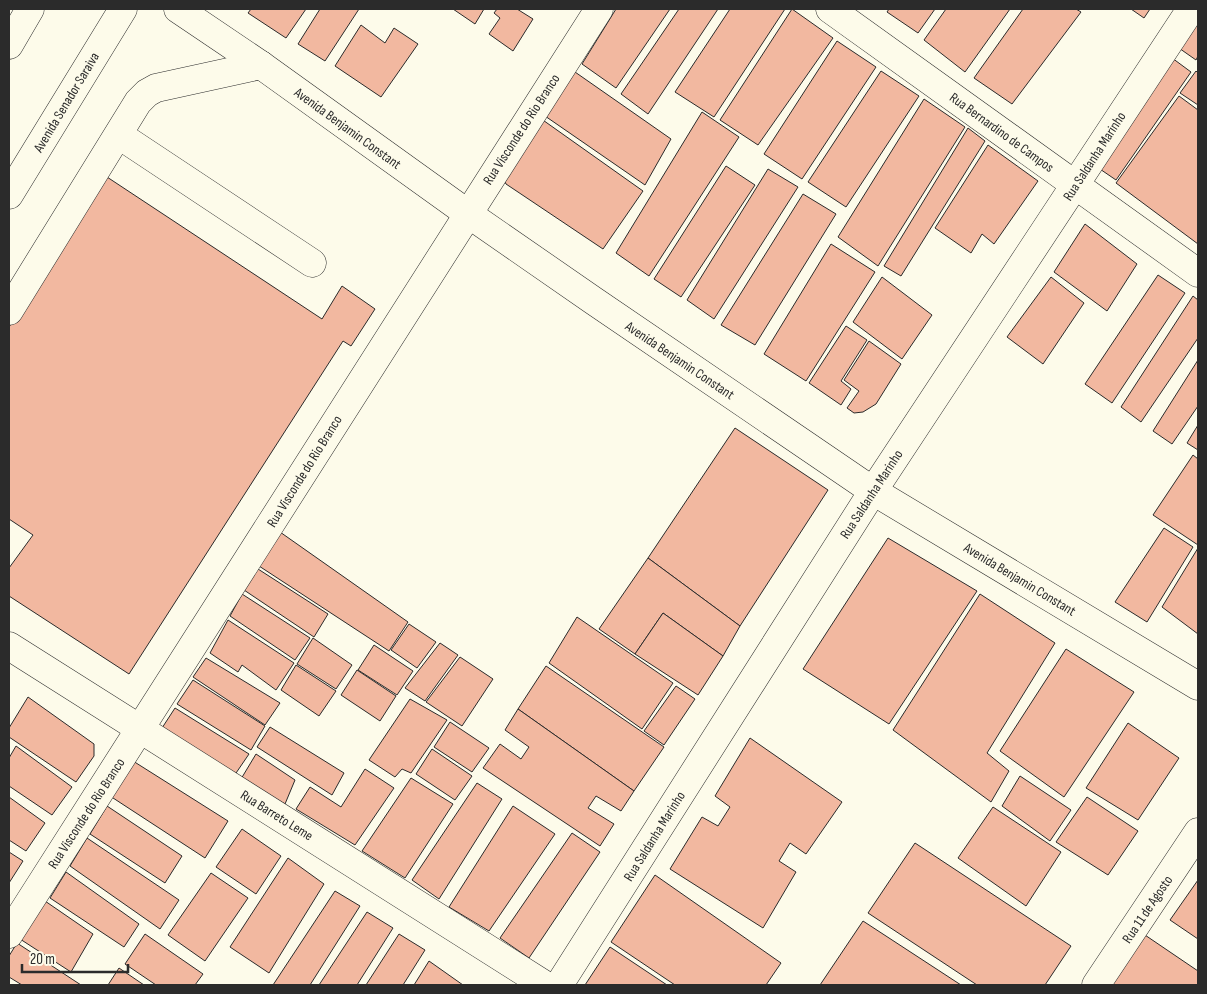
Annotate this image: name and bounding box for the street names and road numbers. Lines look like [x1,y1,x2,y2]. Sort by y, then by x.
street label: Avenida Senador Saraiva [29,49,103,156]
street label: Rua Visconde do Rio Branco [479,71,564,188]
street label: Avenida Benjamin Constant [290,83,404,173]
street label: Rua Bernardino de Campos [946,89,1057,176]
street label: Rua Saldanha Marinho [1059,108,1130,204]
street label: Avenida Benjamin Constant [621,317,737,403]
street label: Rua Visconde do Rio Branco [263,412,346,530]
street label: Rua Saldanha Marinho [836,446,907,542]
street label: Avenida Benjamin Constant [960,539,1079,620]
street label: Rua Visconde do Rio Branco [44,755,129,872]
street label: Rua Barreto Leme [237,786,316,844]
street label: Rua Saldanha Marinho [620,788,689,884]
street label: Rua 11 de Agosto [1119,872,1176,946]

